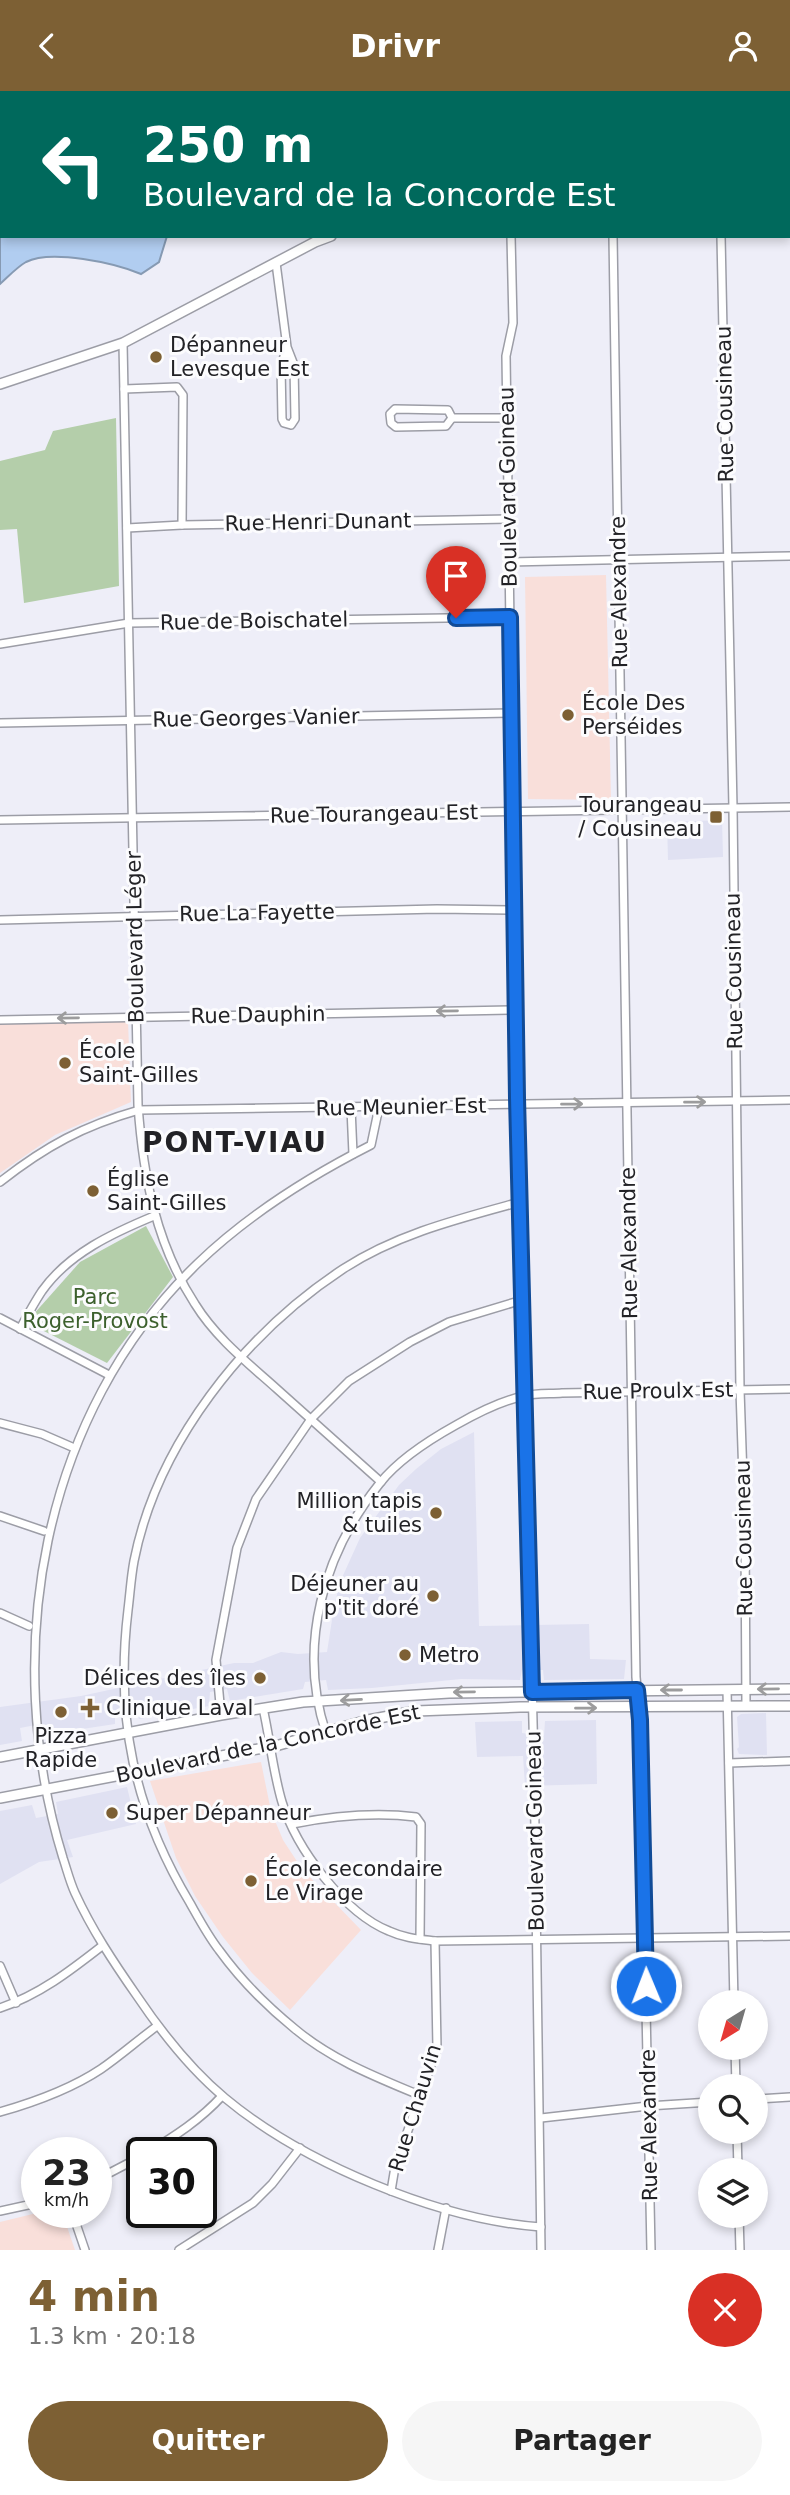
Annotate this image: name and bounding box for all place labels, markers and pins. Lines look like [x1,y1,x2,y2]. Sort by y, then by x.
place label: Dépanneur Levesque Est [170,333,309,381]
marker: Dépanneur Levesque Est [148,349,164,365]
pin [426,546,486,618]
place label: École Des Perséides [582,690,685,739]
marker: École Des Perséides [560,707,576,723]
place label: Tourangeau / Cousineau [578,793,702,841]
marker: Tourangeau / Cousineau [708,809,724,825]
place label: École Saint-Gilles [79,1038,199,1087]
marker: École Saint-Gilles [57,1055,73,1071]
place label: Église Saint-Gilles [107,1166,227,1215]
marker: Église Saint-Gilles [85,1183,101,1199]
place label: Million tapis & tuiles [297,1489,422,1537]
marker: Million tapis & tuiles [428,1505,444,1521]
place label: Déjeuner au p'tit doré [290,1572,419,1620]
marker: Déjeuner au p'tit doré [425,1588,441,1604]
place label: Metro [419,1643,479,1667]
marker: Metro [397,1647,413,1663]
place label: Délices des îles [84,1666,246,1690]
marker: Délices des îles [252,1670,268,1686]
place label: Clinique Laval [106,1696,253,1720]
marker: Clinique Laval [80,1698,100,1718]
marker: Pizza Rapide [53,1704,69,1720]
place label: Pizza Rapide [25,1724,97,1772]
place label: Super Dépanneur [126,1801,311,1825]
marker: Super Dépanneur [104,1805,120,1821]
place label: École secondaire Le Virage [265,1856,443,1905]
marker: École secondaire Le Virage [243,1873,259,1889]

